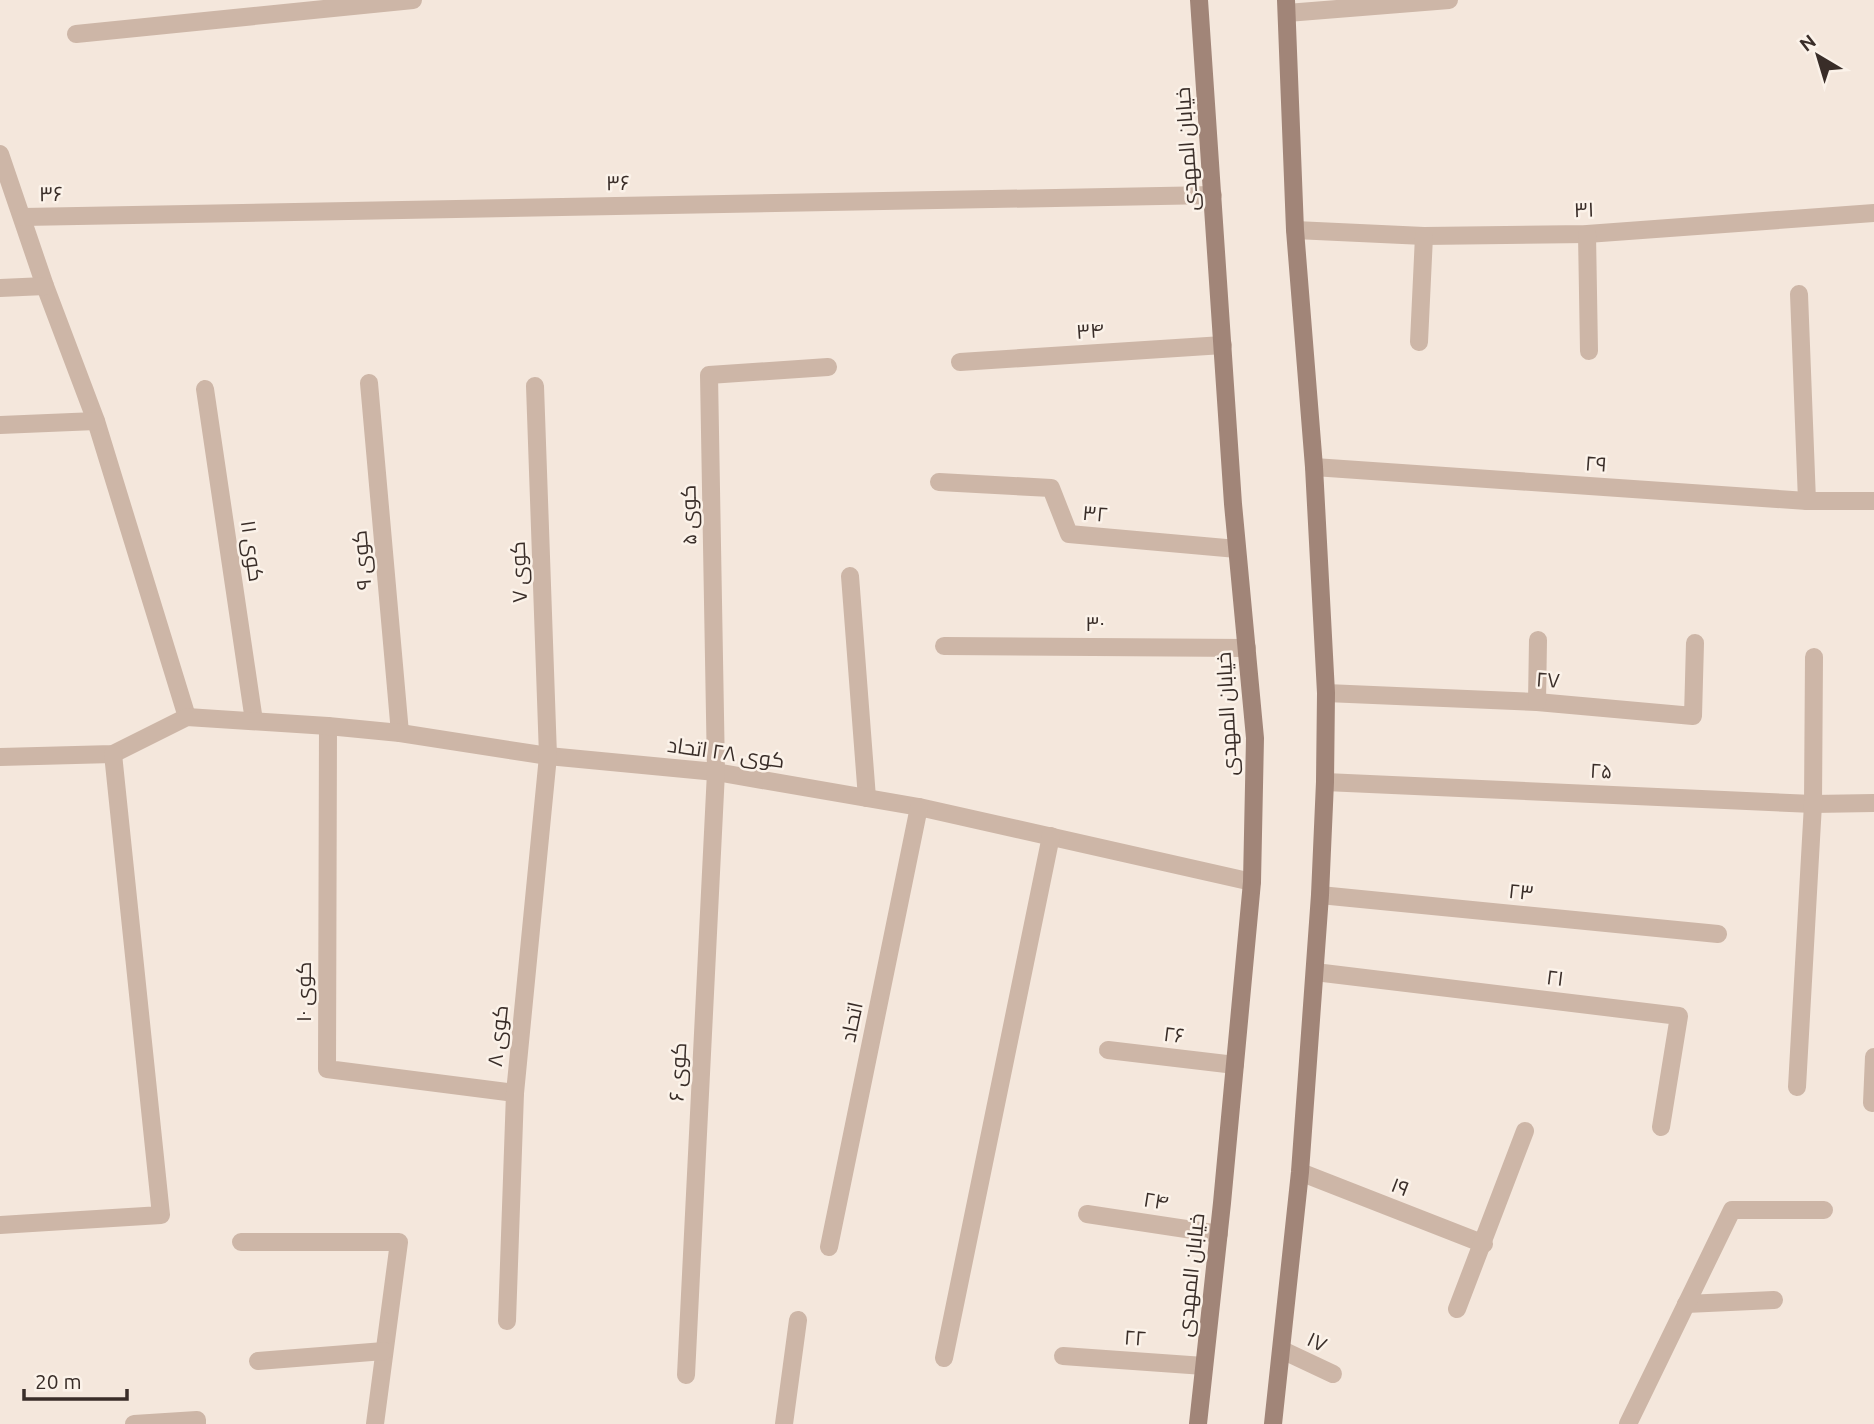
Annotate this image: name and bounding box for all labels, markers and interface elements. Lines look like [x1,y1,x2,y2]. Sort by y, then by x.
north arrow [1783,21,1853,91]
text: N [1795,30,1820,56]
street label: خیابان المهدی [1170,86,1204,212]
street label: ۳۶ [606,170,630,194]
street label: ۳۶ [39,181,63,205]
street label: ۳۱ [1573,197,1595,221]
street label: ۳۴ [1075,317,1105,343]
street label: ۲۹ [1584,450,1608,476]
street label: کوی ۵ [675,485,703,545]
street label: ۳۲ [1081,500,1109,526]
street label: کوی ۱۱ [235,519,269,583]
street label: کوی ۹ [346,529,378,591]
street label: کوی ۷ [505,541,533,603]
street label: ۳۰ [1085,611,1105,635]
street label: خیابان المهدی [1211,651,1243,777]
street label: ۲۷ [1535,666,1561,692]
street label: کوی ۲۸ اتحاد [666,732,786,774]
street label: ۲۵ [1589,757,1613,783]
street label: ۲۳ [1507,878,1535,904]
street label: کوی ۱۰ [291,962,317,1022]
street label: ۲۱ [1545,964,1565,990]
street label: اتحاد [835,1000,867,1044]
street label: کوی ۸ [482,1004,514,1068]
street label: ۲۶ [1162,1021,1186,1047]
street label: کوی ۶ [663,1042,693,1102]
street label: ۱۹ [1388,1172,1413,1200]
street label: ۲۴ [1142,1186,1170,1214]
street label: خیابان المهدی [1172,1212,1210,1338]
street label: ۲۲ [1123,1324,1147,1350]
street label: ۱۷ [1303,1326,1331,1356]
scale bar [24,1358,128,1402]
text: 20 m [35,1369,82,1393]

